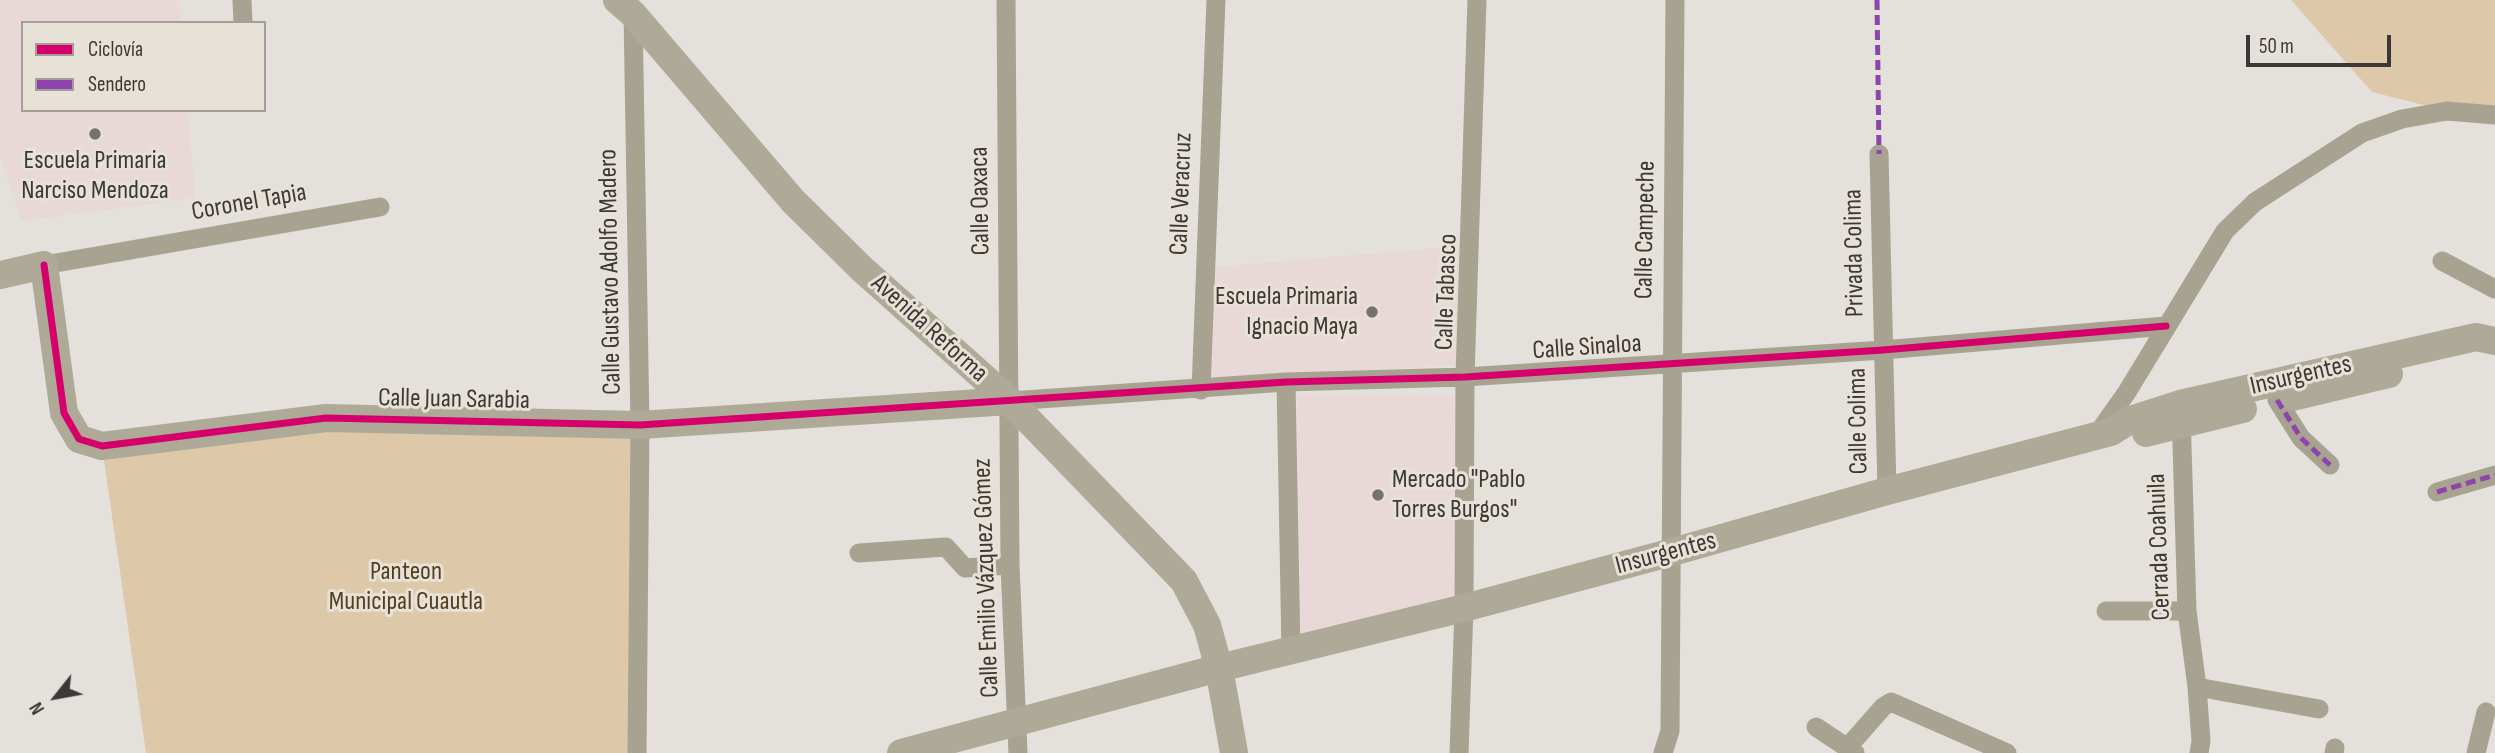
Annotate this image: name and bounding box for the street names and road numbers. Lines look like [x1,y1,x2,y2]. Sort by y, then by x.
street label: Calle Veracruz [1164,132,1200,256]
street label: Calle Oaxaca [964,146,998,256]
street label: Calle Gustavo Adolfo Madero [593,149,629,395]
street label: Calle Campeche [1629,160,1663,300]
street label: Coronel Tapia [189,178,309,228]
street label: Privada Colima [1838,189,1872,317]
street label: Calle Tabasco [1429,233,1465,351]
street label: Avenida Reforma [864,269,994,389]
street label: Calle Sinaloa [1531,329,1643,367]
street label: Insurgentes [2247,349,2355,403]
street label: Calle Colima [1842,367,1876,475]
street label: Calle Juan Sarabia [378,383,530,417]
street label: Calle Emilio Vázquez Gómez [967,458,1007,698]
street label: Cerrada Coahuila [2142,473,2178,621]
street label: Insurgentes [1612,526,1720,582]

